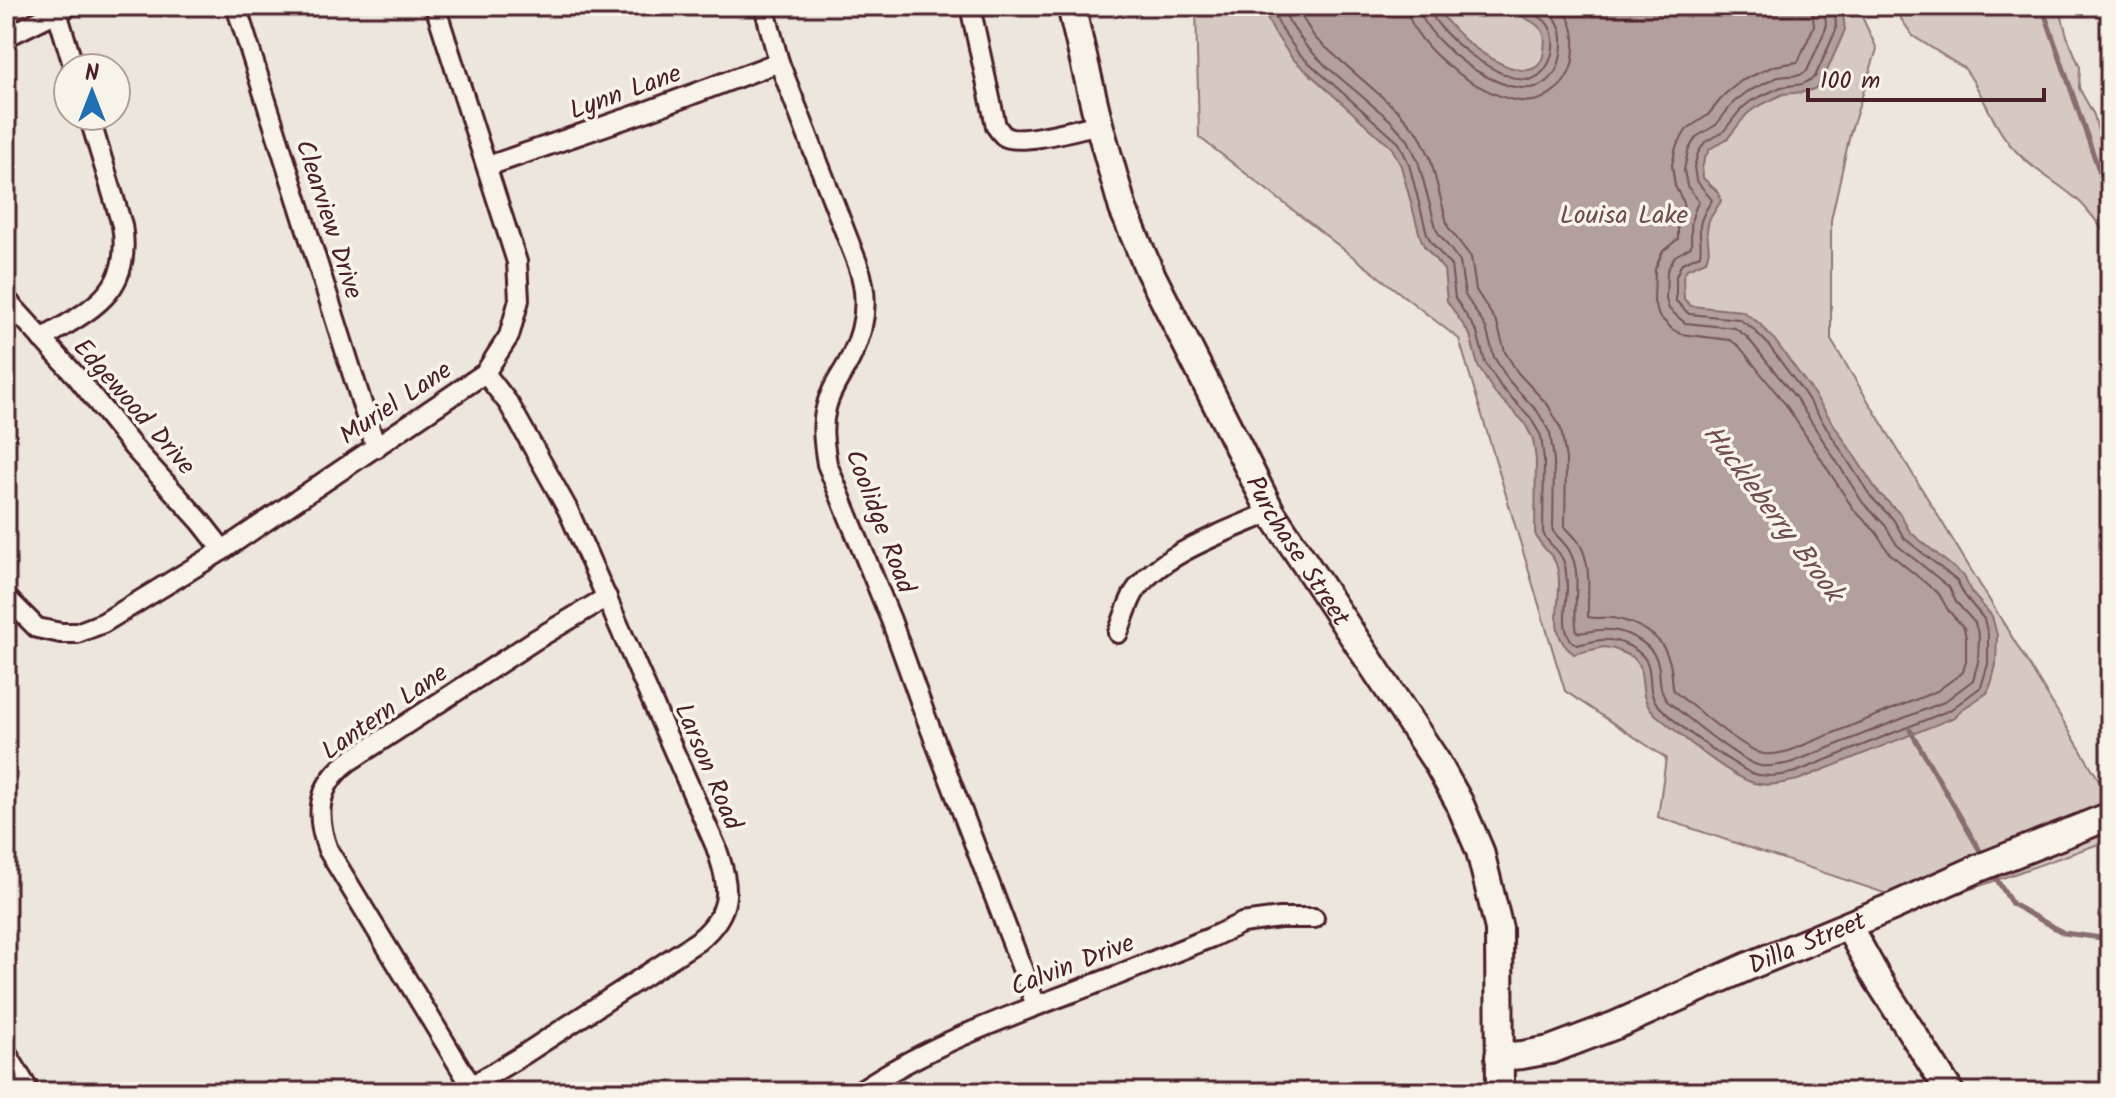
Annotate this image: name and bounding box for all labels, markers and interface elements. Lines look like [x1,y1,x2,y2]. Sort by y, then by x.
north arrow [52,52,132,132]
scale bar [1808,52,2044,102]
street label: Lynn Lane [564,53,688,133]
text: N [85,57,99,92]
text: 100 m [1820,62,1880,101]
street label: Clearview Drive [283,134,374,305]
park label: Louisa Lake [1560,195,1689,237]
street label: Edgewood Drive [62,329,206,486]
street label: Muriel Lane [331,350,461,457]
water label: Huckleberry Brook [1690,415,1856,615]
street label: Coolidge Road [832,444,926,601]
street label: Purchase Street [1233,469,1361,636]
street label: Lantern Lane [313,653,458,772]
street label: Larson Road [662,697,753,838]
street label: Dilla Street [1742,901,1874,987]
street label: Calvin Drive [1005,923,1141,1009]

